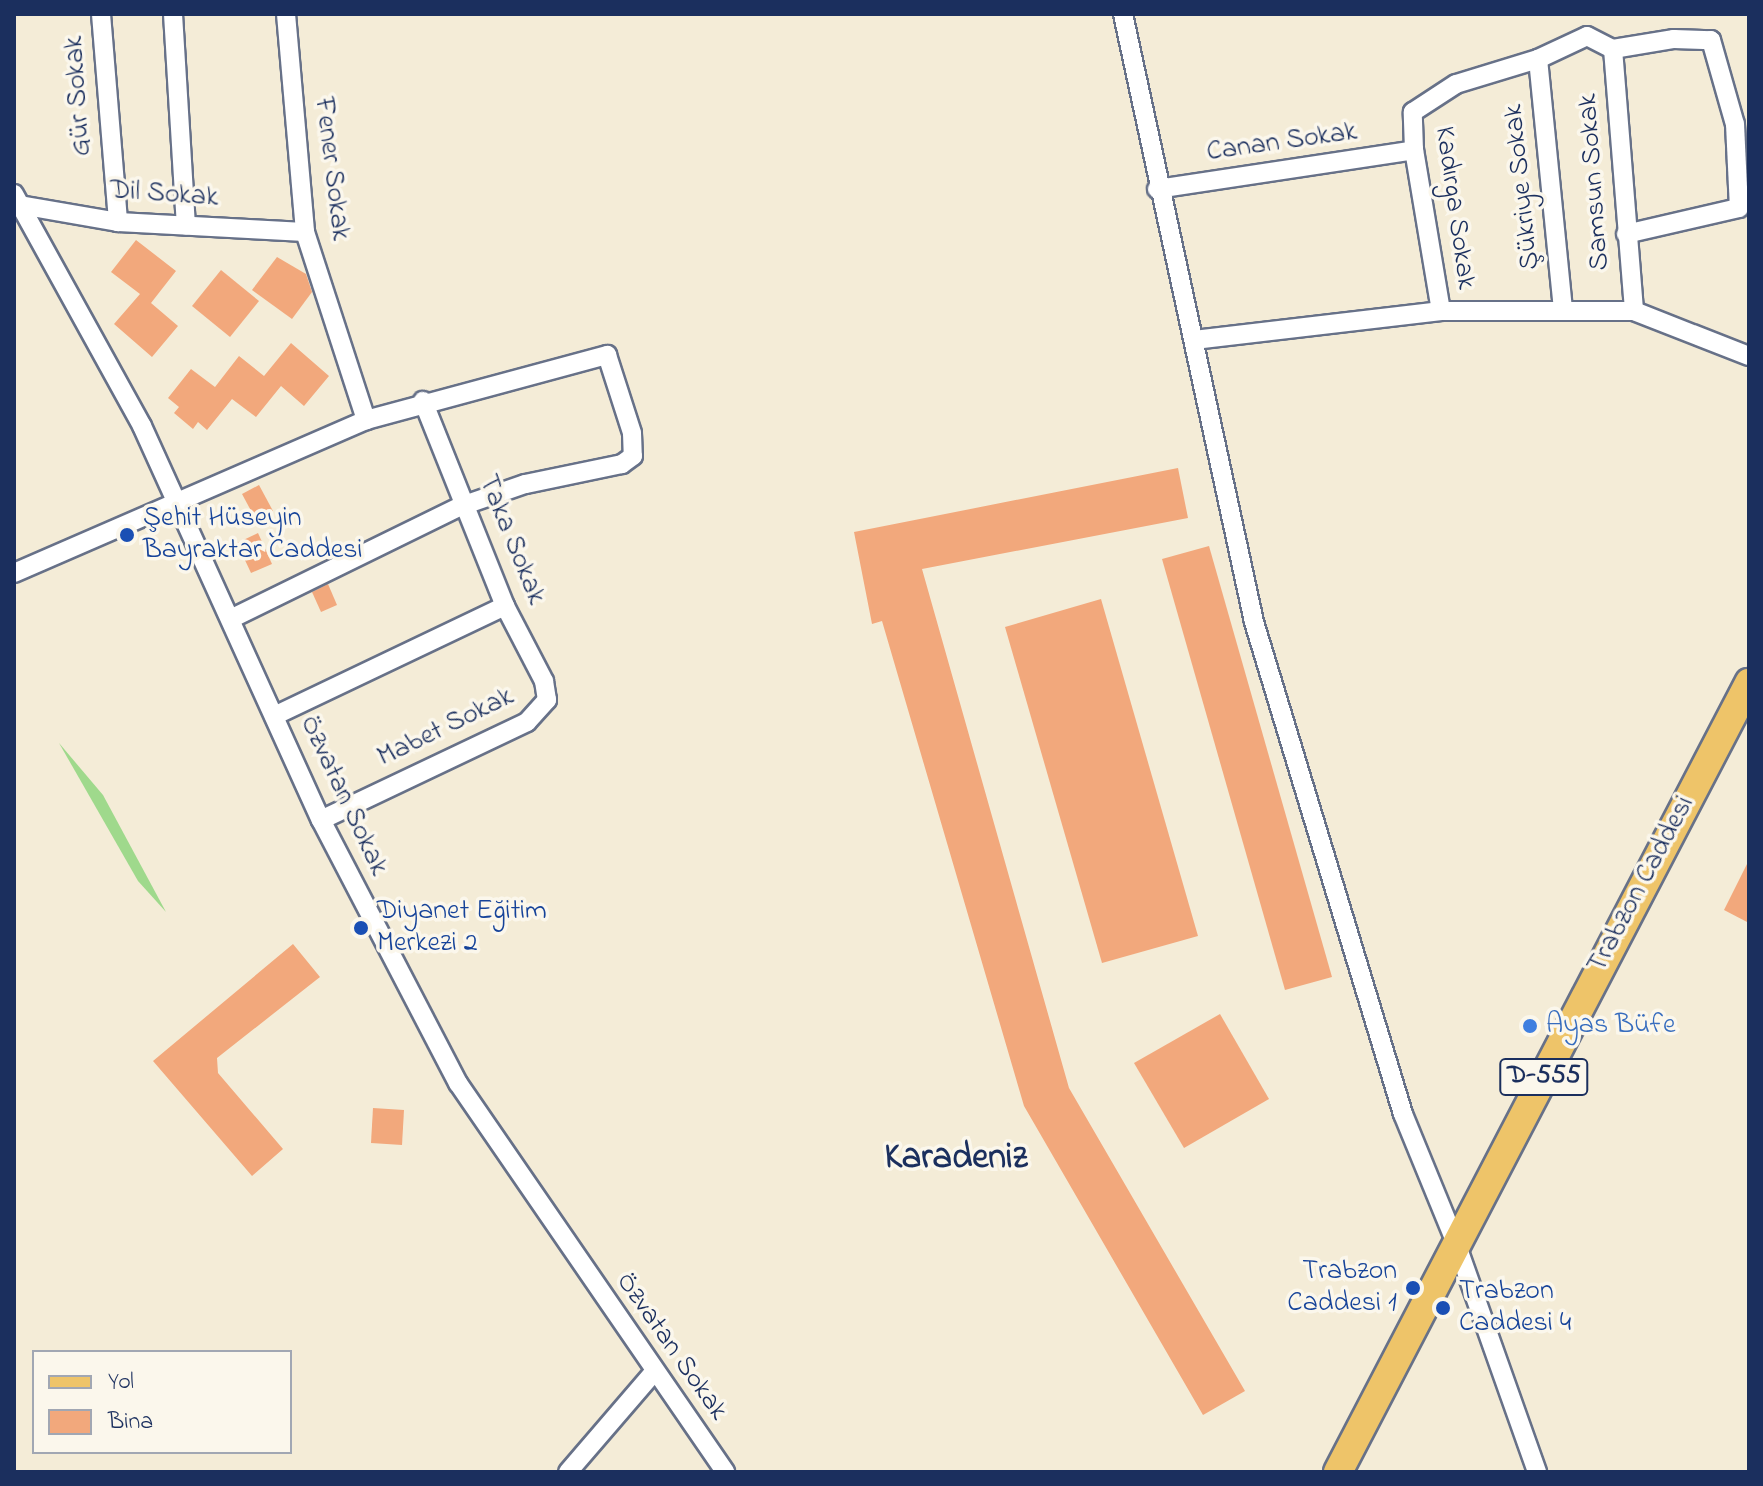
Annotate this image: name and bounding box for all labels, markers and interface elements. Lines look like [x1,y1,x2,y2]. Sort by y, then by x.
street label: Gür Sokak [58,35,100,157]
street label: Samsun Sokak [1572,92,1618,272]
street label: Fener Sokak [306,95,356,243]
street label: Şükriye Sokak [1498,103,1548,271]
street label: Canan Sokak [1205,116,1359,170]
street label: Kadırga Sokak [1426,124,1482,292]
street label: Dil Sokak [109,174,219,216]
street label: Taka Sokak [470,470,552,610]
place label: Şehit Hüseyin Bayraktar Caddesi [143,502,363,568]
marker: Şehit Hüseyin Bayraktar Caddesi [118,526,136,544]
street label: Mabet Sokak [372,681,520,775]
street label: Özvatan Sokak [291,711,395,881]
street label: Trabzon Caddesi [1581,791,1703,979]
place label: Diyanet Eğitim Merkezi 2 [377,895,547,961]
marker: Diyanet Eğitim Merkezi 2 [352,919,370,937]
place label: Ayas Büfe [1546,1009,1675,1043]
marker: Ayas Büfe [1521,1017,1539,1035]
road number: D-555 [1498,1055,1590,1099]
district label: Karadeniz [884,1137,1028,1181]
place label: Trabzon Caddesi 1 [1287,1255,1397,1321]
street label: Özvatan Sokak [608,1267,734,1427]
place label: Trabzon Caddesi 4 [1459,1275,1571,1341]
marker: Trabzon Caddesi 1 [1404,1279,1422,1297]
marker: Trabzon Caddesi 4 [1434,1299,1452,1317]
legend [32,1350,292,1454]
text: Yol [108,1365,134,1400]
text: Bina [108,1405,153,1440]

